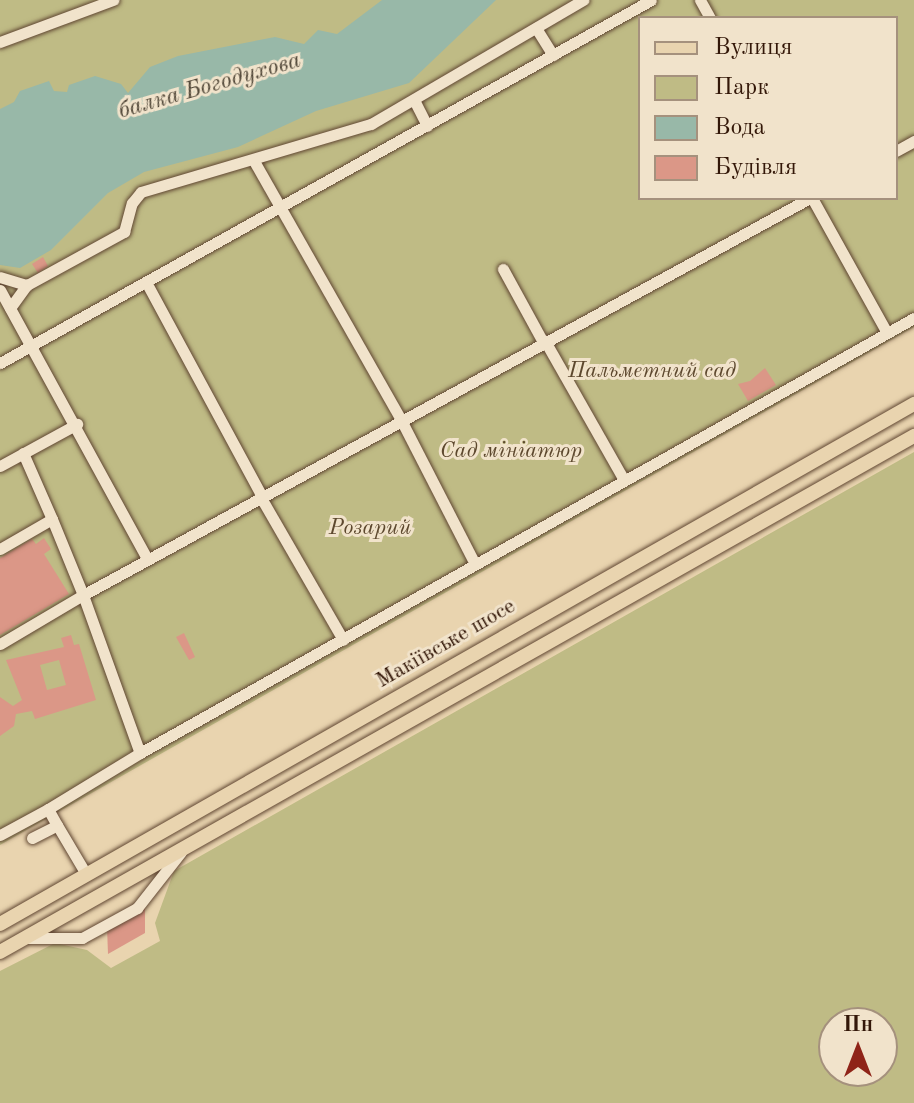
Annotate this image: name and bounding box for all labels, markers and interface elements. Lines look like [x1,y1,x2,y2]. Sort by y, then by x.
legend [638,16,898,200]
text: Вулиця [714,36,793,60]
water label: балка Богодухова [115,47,305,127]
text: Парк [714,76,769,100]
text: Вода [714,116,765,140]
text: Будівля [714,156,797,180]
park label: Пальметний сад [568,359,736,385]
park label: Сад мініатюр [440,439,582,465]
park label: Розарий [329,516,411,542]
street label: Макіївське шосе [372,593,520,695]
north arrow [818,1007,898,1087]
text: Пн [843,1014,873,1036]

